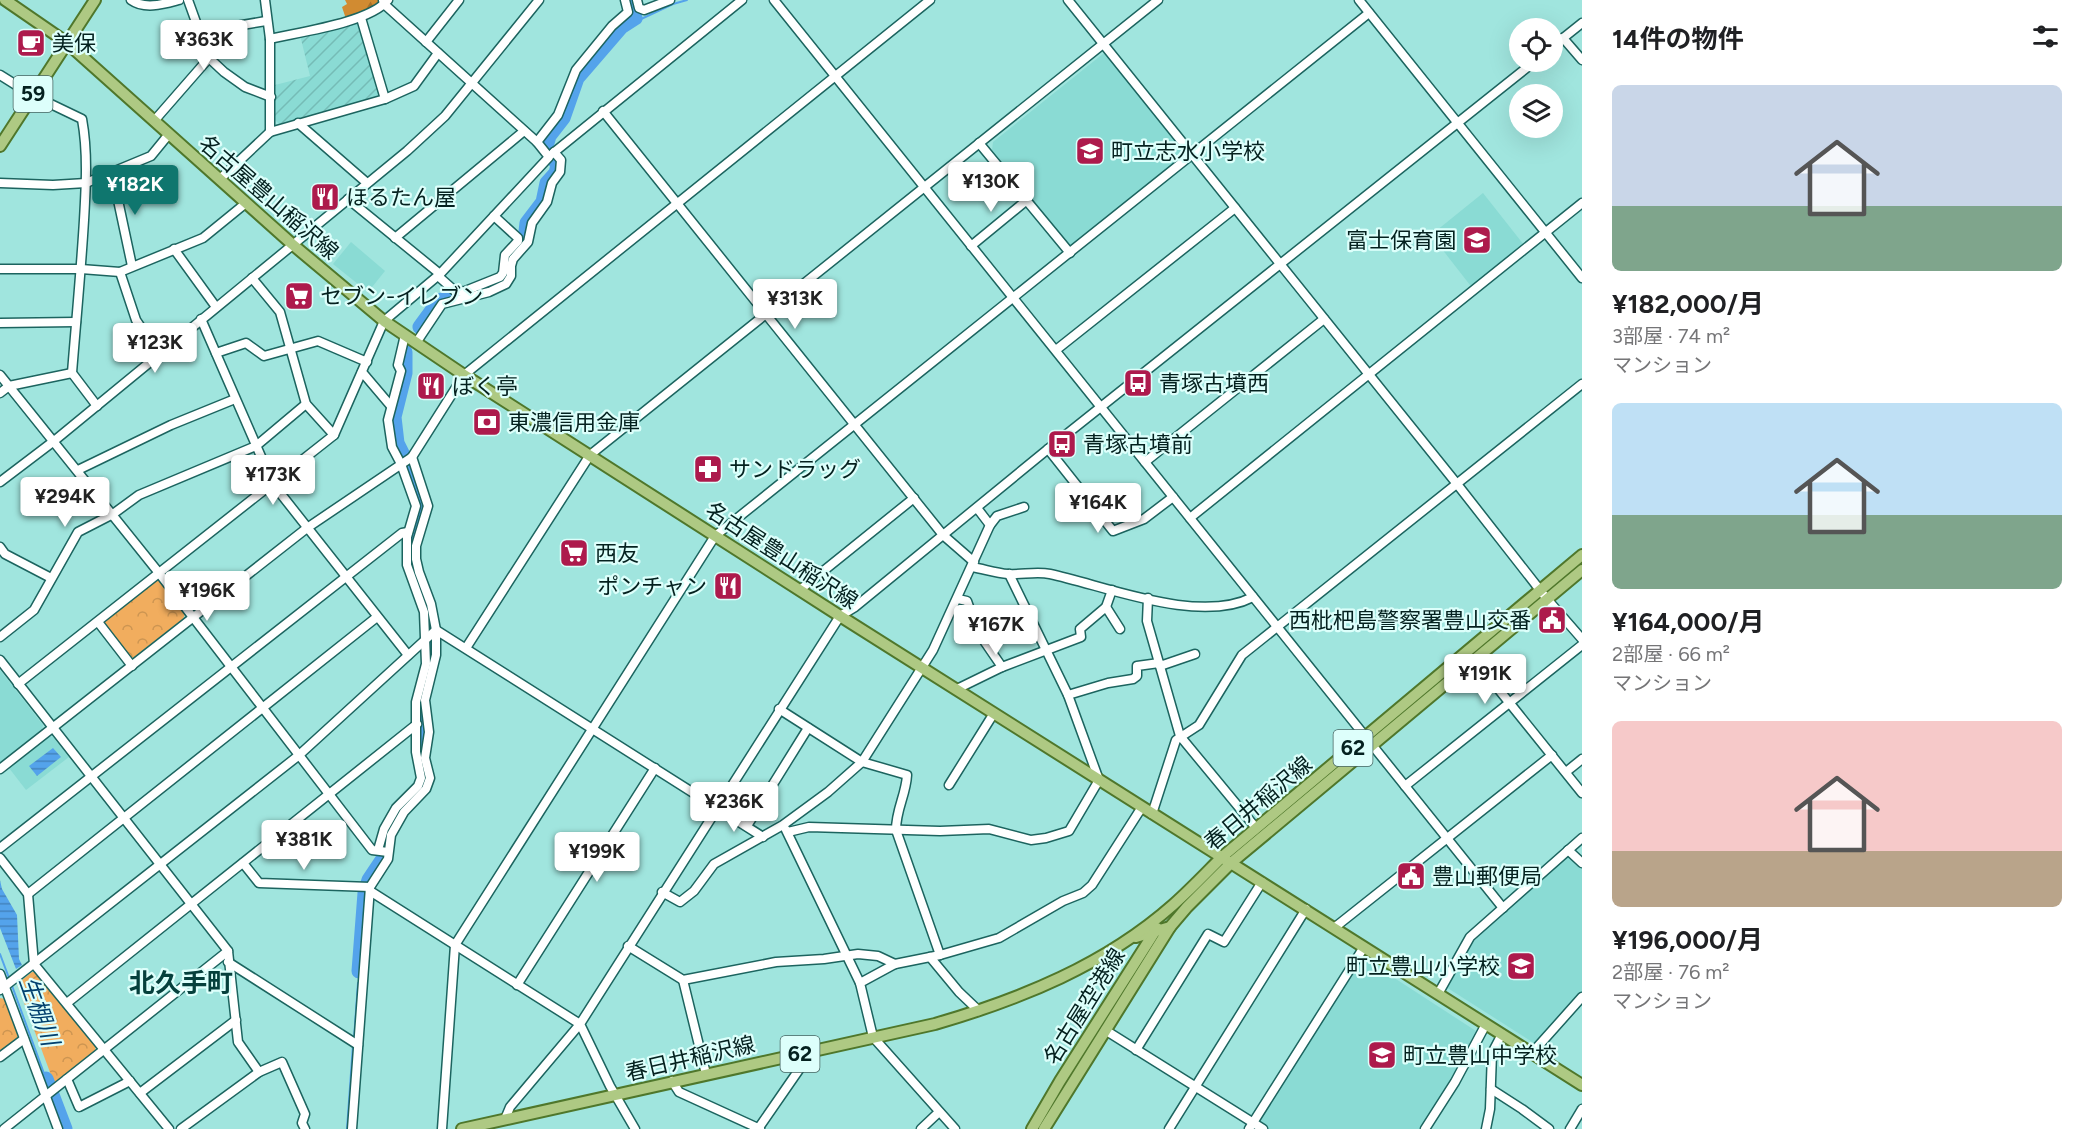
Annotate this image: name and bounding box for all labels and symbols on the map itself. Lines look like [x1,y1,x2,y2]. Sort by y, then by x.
pin: ¥363K [162,20,246,71]
cafe icon: 美保 [15,27,47,59]
place label: 美保 [52,30,96,57]
road number: 59 [14,76,52,112]
street label: 名古屋豊山稲沢線 [193,129,344,265]
school or university icon: 町立志水小学校 [1074,135,1106,167]
place label: 町立志水小学校 [1111,138,1265,165]
pin: ¥130K [949,162,1033,213]
pin: ¥182K [93,165,177,216]
restaurant icon: ほるたん屋 [309,181,341,213]
place label: ほるたん屋 [346,184,456,211]
school or university icon: 富士保育園 [1461,224,1493,256]
place label: 富士保育園 [1346,227,1456,254]
pin: ¥313K [753,279,837,330]
supermarket icon: セブン-イレブン [283,280,315,312]
place label: セブン-イレブン [320,283,483,310]
pin: ¥123K [113,323,197,374]
bus stop icon: 青塚古墳西 [1122,367,1154,399]
restaurant icon: ぼく亭 [415,370,447,402]
place label: 青塚古墳西 [1159,370,1269,397]
place label: ぼく亭 [452,373,518,400]
bank icon: 東濃信用金庫 [471,406,503,438]
place label: 東濃信用金庫 [508,409,640,436]
bus stop icon: 青塚古墳前 [1046,428,1078,460]
place label: 青塚古墳前 [1083,431,1193,458]
pharmacy icon: サンドラッグ [692,453,724,485]
pin: ¥173K [231,455,315,506]
place label: サンドラッグ [729,456,861,483]
pin: ¥294K [23,477,107,528]
pin: ¥164K [1056,483,1140,534]
street label: 名古屋豊山稲沢線 [701,496,863,615]
supermarket icon: 西友 [558,537,590,569]
place label: 西友 [595,540,639,567]
restaurant icon: ポンチャン [712,570,744,602]
pin: ¥196K [165,571,249,622]
place label: ポンチャン [597,573,707,600]
public building icon: 西枇杷島警察署豊山交番 [1536,604,1568,636]
pin: ¥167K [954,605,1038,656]
place label: 西枇杷島警察署豊山交番 [1289,607,1531,634]
pin: ¥191K [1443,654,1527,705]
road number: 62 [1334,730,1372,766]
street label: 春日井稲沢線 [1199,751,1318,856]
pin: ¥236K [692,782,776,833]
pin: ¥381K [262,820,346,871]
pin: ¥199K [555,832,639,883]
public building icon: 豊山郵便局 [1395,860,1427,892]
place label: 豊山郵便局 [1432,863,1542,890]
street label: 名古屋空港線 [1038,943,1131,1069]
school or university icon: 町立豊山小学校 [1505,950,1537,982]
place label: 町立豊山小学校 [1346,953,1500,980]
district label: 北久手町 [129,967,233,999]
water label: 生棚川 [14,972,66,1052]
street label: 春日井稲沢線 [623,1030,757,1086]
road number: 62 [780,1036,820,1072]
school or university icon: 町立豊山中学校 [1366,1039,1398,1071]
place label: 町立豊山中学校 [1403,1042,1557,1069]

